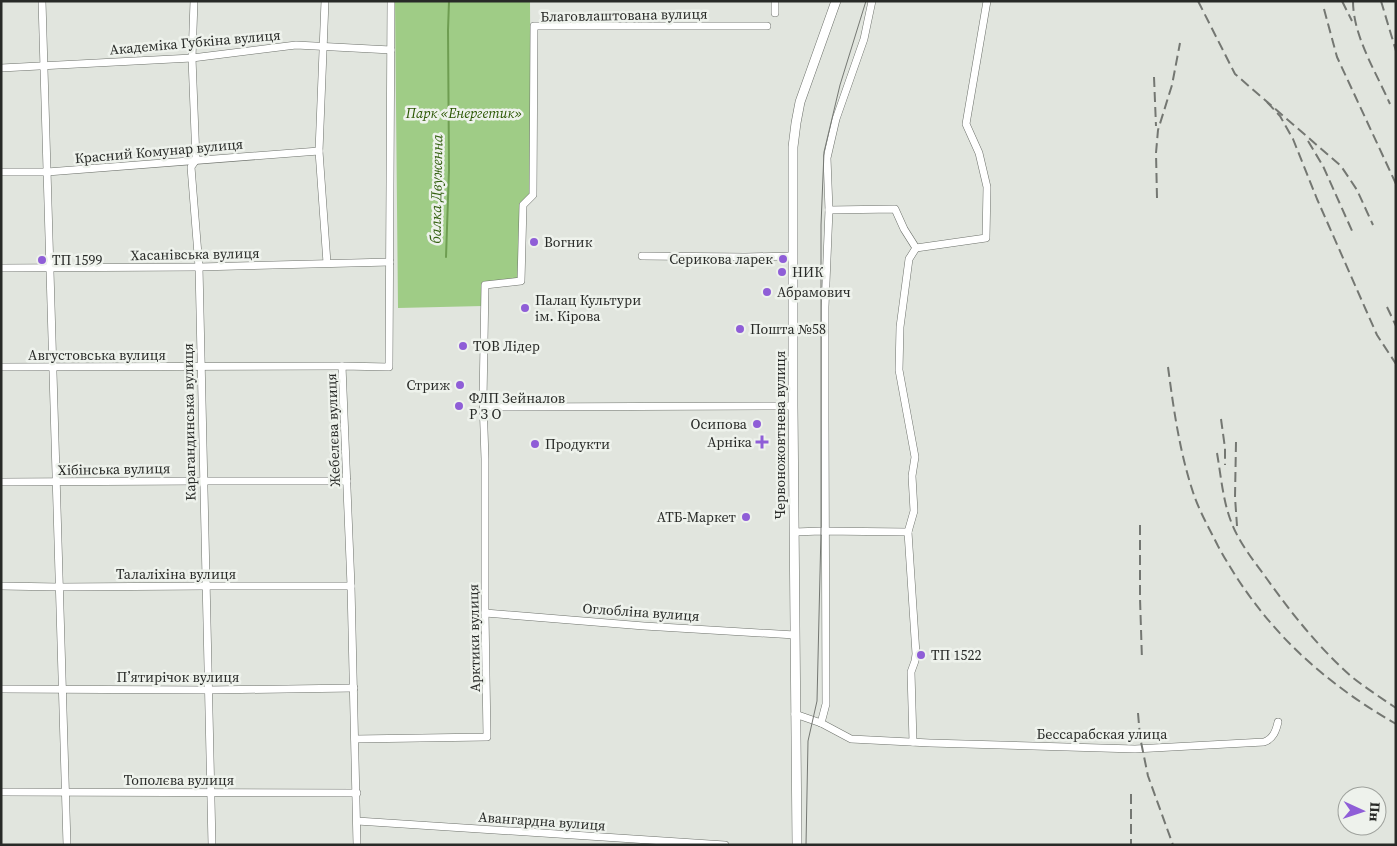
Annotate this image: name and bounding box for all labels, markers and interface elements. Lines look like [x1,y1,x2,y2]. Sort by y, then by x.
street label: Благовлаштована вулиця [540,4,708,26]
street label: Академіка Губкіна вулиця [109,25,281,59]
park label: Парк «Енергетик» [405,103,522,123]
street label: Красний Комунар вулиця [74,134,244,168]
water label: балка Двуженна [425,134,447,244]
place label: Вогник [544,232,593,252]
marker: Вогник [528,236,540,248]
street label: Хасанівська вулиця [130,243,260,265]
place label: Серикова ларек [669,249,773,269]
place label: ТП 1599 [52,250,103,270]
marker: Серикова ларек [777,253,789,265]
marker: ТП 1599 [36,254,48,266]
place label: НИК [792,262,824,282]
marker: НИК [776,266,788,278]
place label: Абрамович [777,282,851,302]
marker: Абрамович [761,286,773,298]
place label: Палац Культури ім. Кірова [535,290,641,326]
marker: Палац Культури ім. Кірова [519,302,531,314]
place label: Пошта №58 [750,319,826,339]
marker: Пошта №58 [734,323,746,335]
place label: ТОВ Лідер [473,336,540,356]
marker: ТОВ Лідер [457,340,469,352]
street label: Карагандинська вулиця [178,343,200,501]
street label: Августовська вулиця [28,345,166,365]
street label: Червоножовтнева вулиця [770,351,790,519]
street label: Жебелєва вулиця [321,373,345,487]
place label: Стриж [407,375,450,395]
marker: Стриж [454,379,466,391]
place label: ФЛП Зейналов Р З О [469,388,565,424]
marker: ФЛП Зейналов Р З О [453,400,465,412]
place label: Осипова [691,414,748,434]
marker: Осипова [751,418,763,430]
place label: Арніка [707,432,753,452]
place label: Продукти [545,434,610,454]
marker: Арніка [756,436,768,448]
marker: Продукти [529,438,541,450]
street label: Хібінська вулиця [58,458,170,480]
place label: АТБ-Маркет [657,507,737,527]
marker: АТБ-Маркет [740,511,752,523]
street label: Талаліхіна вулиця [116,564,236,584]
street label: Арктики вулиця [463,584,485,692]
street label: Оглобліна вулиця [582,598,700,626]
place label: ТП 1522 [931,645,982,665]
marker: ТП 1522 [915,649,927,661]
street label: П’ятирічок вулиця [117,667,239,687]
street label: Бессарабская улица [1037,724,1168,744]
street label: Тополєва вулиця [124,770,234,790]
north arrow [1337,786,1387,836]
text: Пн [1364,801,1385,822]
street label: Авангардна вулиця [478,807,606,835]

